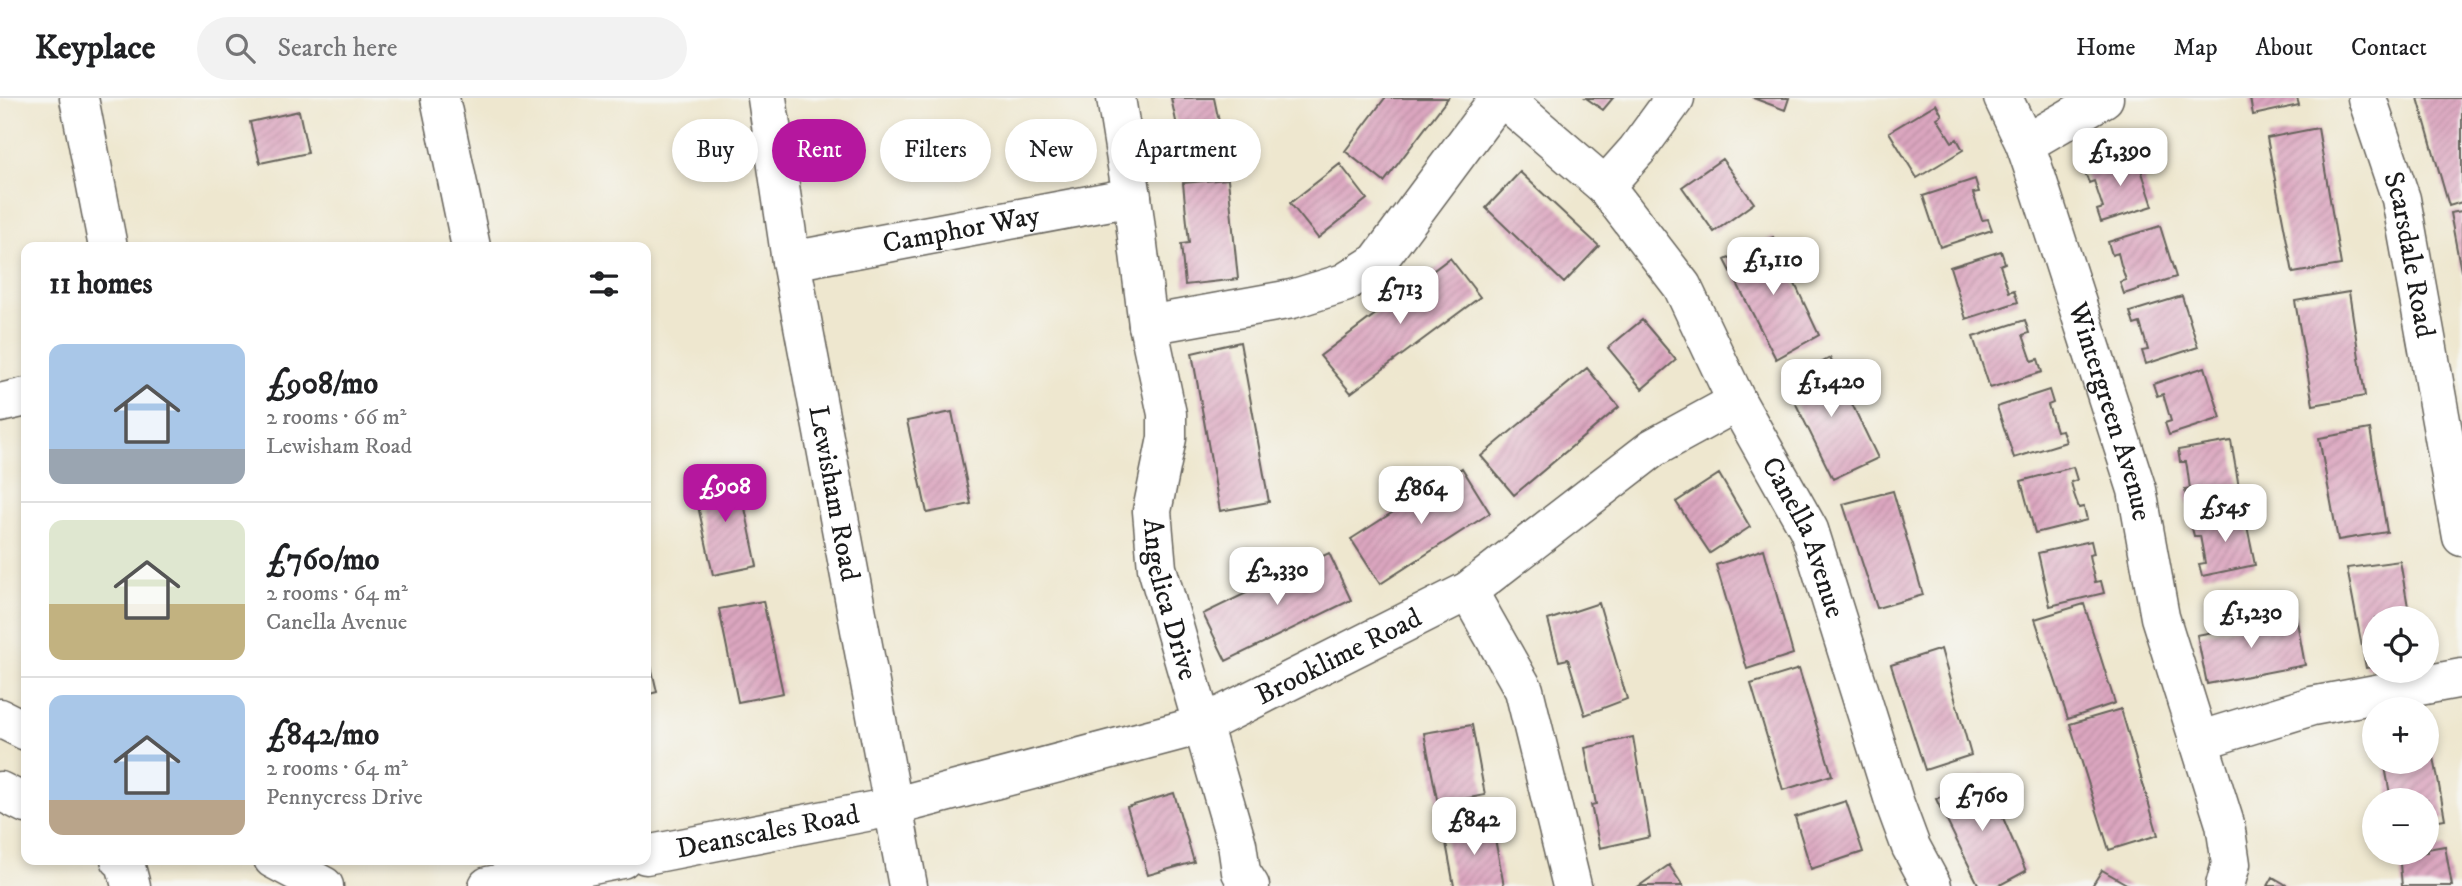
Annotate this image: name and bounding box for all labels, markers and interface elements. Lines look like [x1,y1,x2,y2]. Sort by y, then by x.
search box [197,17,687,80]
text: Keyplace [35,28,155,69]
icon: search [221,29,259,67]
text: Search here [277,32,398,65]
text: Home [2076,33,2135,63]
text: Map [2173,33,2218,63]
text: About [2256,33,2313,63]
text: Contact [2351,33,2427,63]
chip: Buy [672,119,758,182]
chip: Rent [772,119,866,182]
chip: Filters [880,119,991,182]
chip: New [1005,119,1097,182]
chip: Apartment [1111,119,1261,182]
pin: £1,390 [2063,129,2177,188]
text: £1,390 [2088,136,2152,165]
street label: Scarsdale Road [2376,167,2443,340]
street label: Camphor Way [880,197,1043,261]
pin: £1,110 [1716,238,1830,297]
text: £1,110 [1743,245,1803,274]
icon: filters [585,265,623,303]
text: 11 homes [49,266,153,303]
pin: £713 [1359,266,1441,326]
text: £713 [1377,274,1423,303]
street label: Wintergreen Avenue [2060,297,2160,523]
pin: £1,420 [1774,360,1888,419]
text: £908/mo [266,366,378,403]
text: £1,420 [1797,367,1865,396]
icon: home [105,372,189,456]
text: 2 rooms · 66 m² [266,403,406,432]
street label: Lewisham Road [801,403,868,584]
text: Lewisham Road [266,432,412,461]
street label: Canella Avenue [1754,451,1853,622]
pin: £908 [684,464,766,524]
pin: £864 [1380,466,1462,526]
text: £908 [699,472,751,501]
text: £864 [1395,474,1447,503]
pin: £545 [2184,484,2266,544]
text: £545 [2200,492,2250,521]
street label: Angelica Drive [1135,517,1206,684]
text: £760/mo [266,542,379,579]
pin: £2,330 [1220,547,1334,607]
icon: home [105,548,189,632]
text: £2,330 [1245,555,1309,584]
text: 2 rooms · 64 m² [266,579,408,608]
pin: £1,230 [2194,590,2308,650]
text: £1,230 [2220,598,2282,627]
street label: Brooklime Road [1250,600,1427,713]
map controls [2362,606,2439,865]
button: locate [2362,606,2439,683]
text: Canella Avenue [266,608,407,637]
button: + [2362,697,2439,774]
text: £842/mo [266,717,379,754]
icon: home [105,723,189,807]
text: 2 rooms · 64 m² [266,754,408,783]
pin: £760 [1941,774,2023,833]
text: £760 [1956,781,2008,810]
text: Pennycress Drive [266,783,423,812]
button: − [2362,788,2439,865]
street label: Deanscales Road [673,796,862,866]
pin: £842 [1433,798,1515,857]
text: £842 [1448,805,1500,834]

